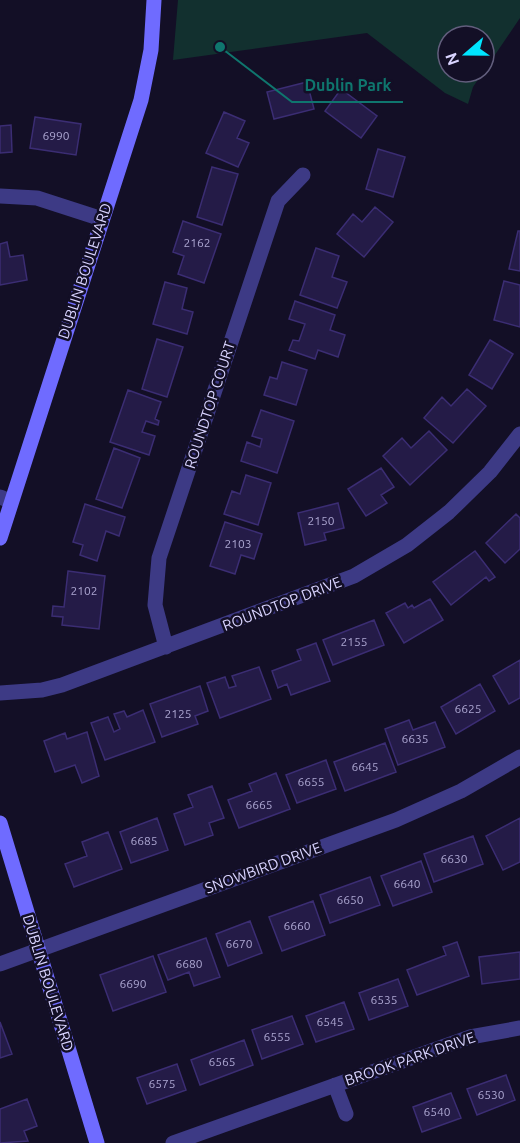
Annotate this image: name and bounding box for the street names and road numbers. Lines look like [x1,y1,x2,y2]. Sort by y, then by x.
street label: DUBLIN BOULEVARD [55,201,115,341]
street label: ROUNDTOP COURT [181,338,238,471]
street label: ROUNDTOP DRIVE [220,573,344,634]
street label: SNOWBIRD DRIVE [202,839,323,896]
street label: DUBLIN BOULEVARD [20,913,77,1053]
street label: BROOK PARK DRIVE [343,1028,477,1089]

